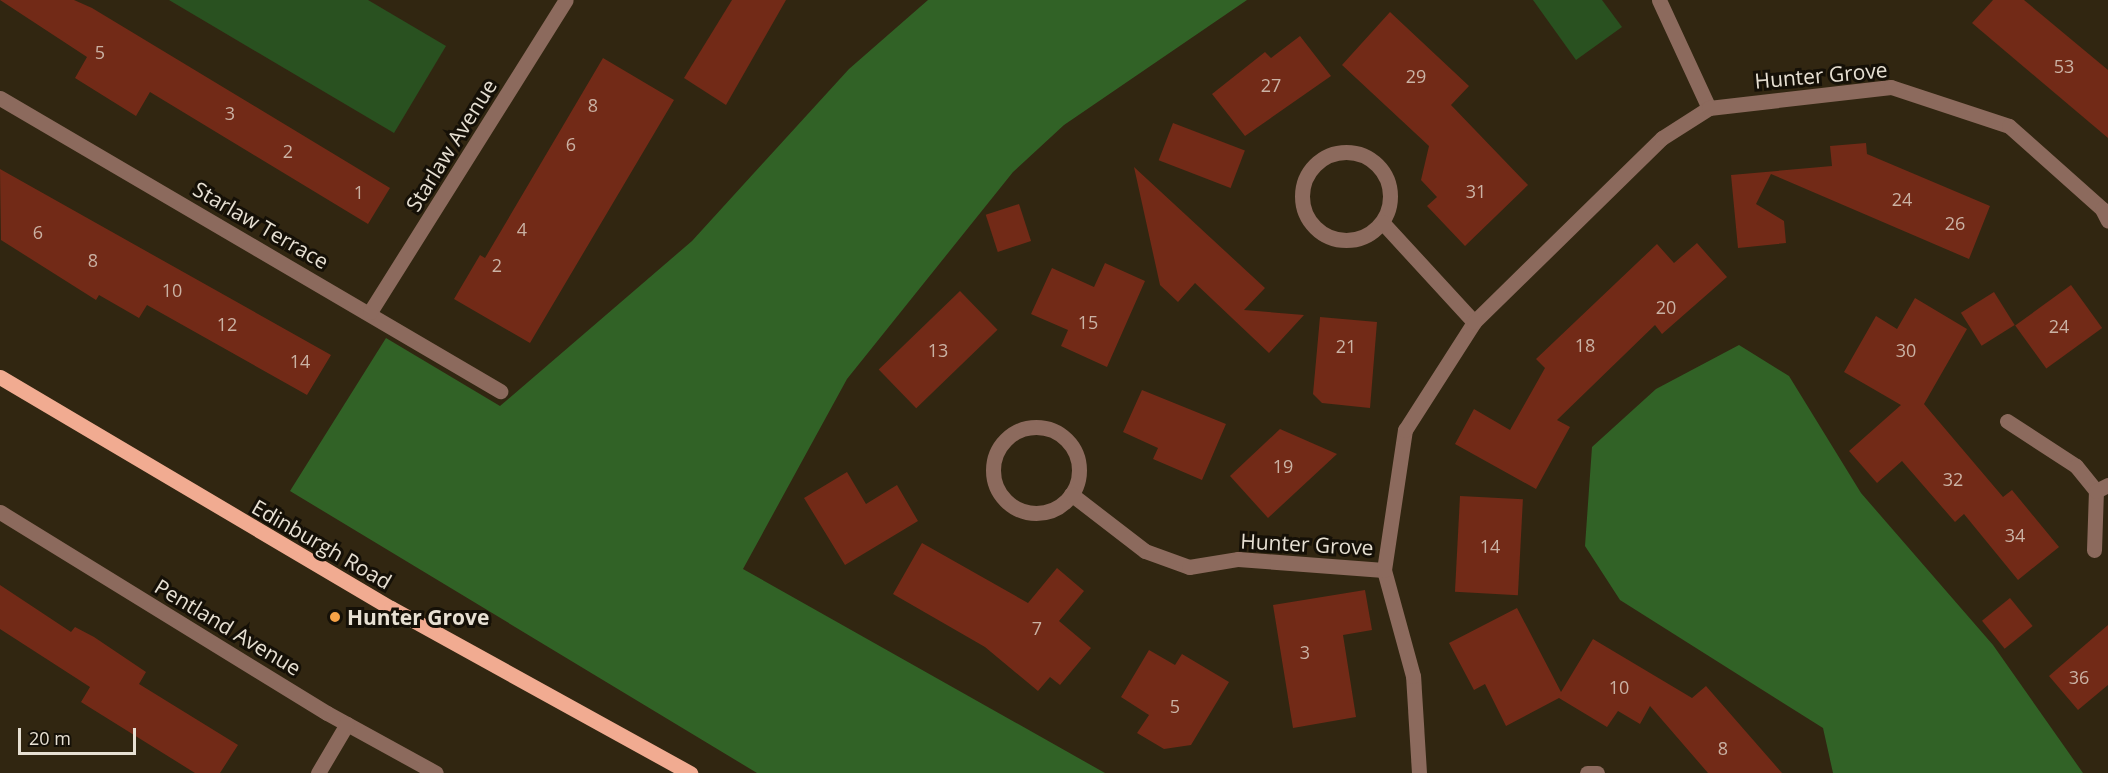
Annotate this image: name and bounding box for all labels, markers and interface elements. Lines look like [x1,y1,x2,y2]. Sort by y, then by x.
house number: 5 [95,41,105,63]
house number: 53 [2054,55,2074,77]
street label: Hunter Grove [1753,57,1889,93]
house number: 29 [1406,65,1426,87]
street label: Starlaw Avenue [400,74,502,216]
house number: 27 [1261,74,1281,96]
house number: 8 [588,94,598,116]
house number: 3 [225,102,235,124]
house number: 6 [566,133,576,155]
house number: 2 [283,140,293,162]
street label: Starlaw Terrace [189,176,333,274]
house number: 31 [1466,180,1486,202]
house number: 1 [354,181,364,203]
house number: 24 [1892,188,1912,210]
house number: 26 [1945,212,1965,234]
house number: 4 [517,218,527,240]
house number: 6 [33,221,43,243]
house number: 8 [88,249,98,271]
house number: 2 [492,254,502,276]
house number: 10 [162,279,182,301]
house number: 20 [1656,296,1676,318]
house number: 15 [1078,311,1098,333]
house number: 12 [217,313,237,335]
house number: 24 [2049,315,2069,337]
house number: 18 [1575,334,1595,356]
house number: 21 [1336,335,1356,357]
house number: 13 [928,339,948,361]
house number: 30 [1896,339,1916,361]
house number: 14 [290,350,310,372]
house number: 19 [1273,455,1293,477]
house number: 32 [1943,468,1963,490]
street label: Edinburgh Road [248,494,396,594]
house number: 34 [2005,524,2025,546]
street label: Hunter Grove [1240,528,1374,560]
house number: 14 [1480,535,1500,557]
street label: Pentland Avenue [150,573,306,681]
place label: Hunter Grove [347,604,489,630]
marker: Hunter Grove [328,610,342,624]
house number: 7 [1032,617,1042,639]
house number: 3 [1300,641,1310,663]
house number: 36 [2069,666,2089,688]
house number: 10 [1609,676,1629,698]
house number: 5 [1170,695,1180,717]
scale bar [21,716,140,754]
text: 20 m [29,726,71,750]
house number: 8 [1718,737,1728,759]

